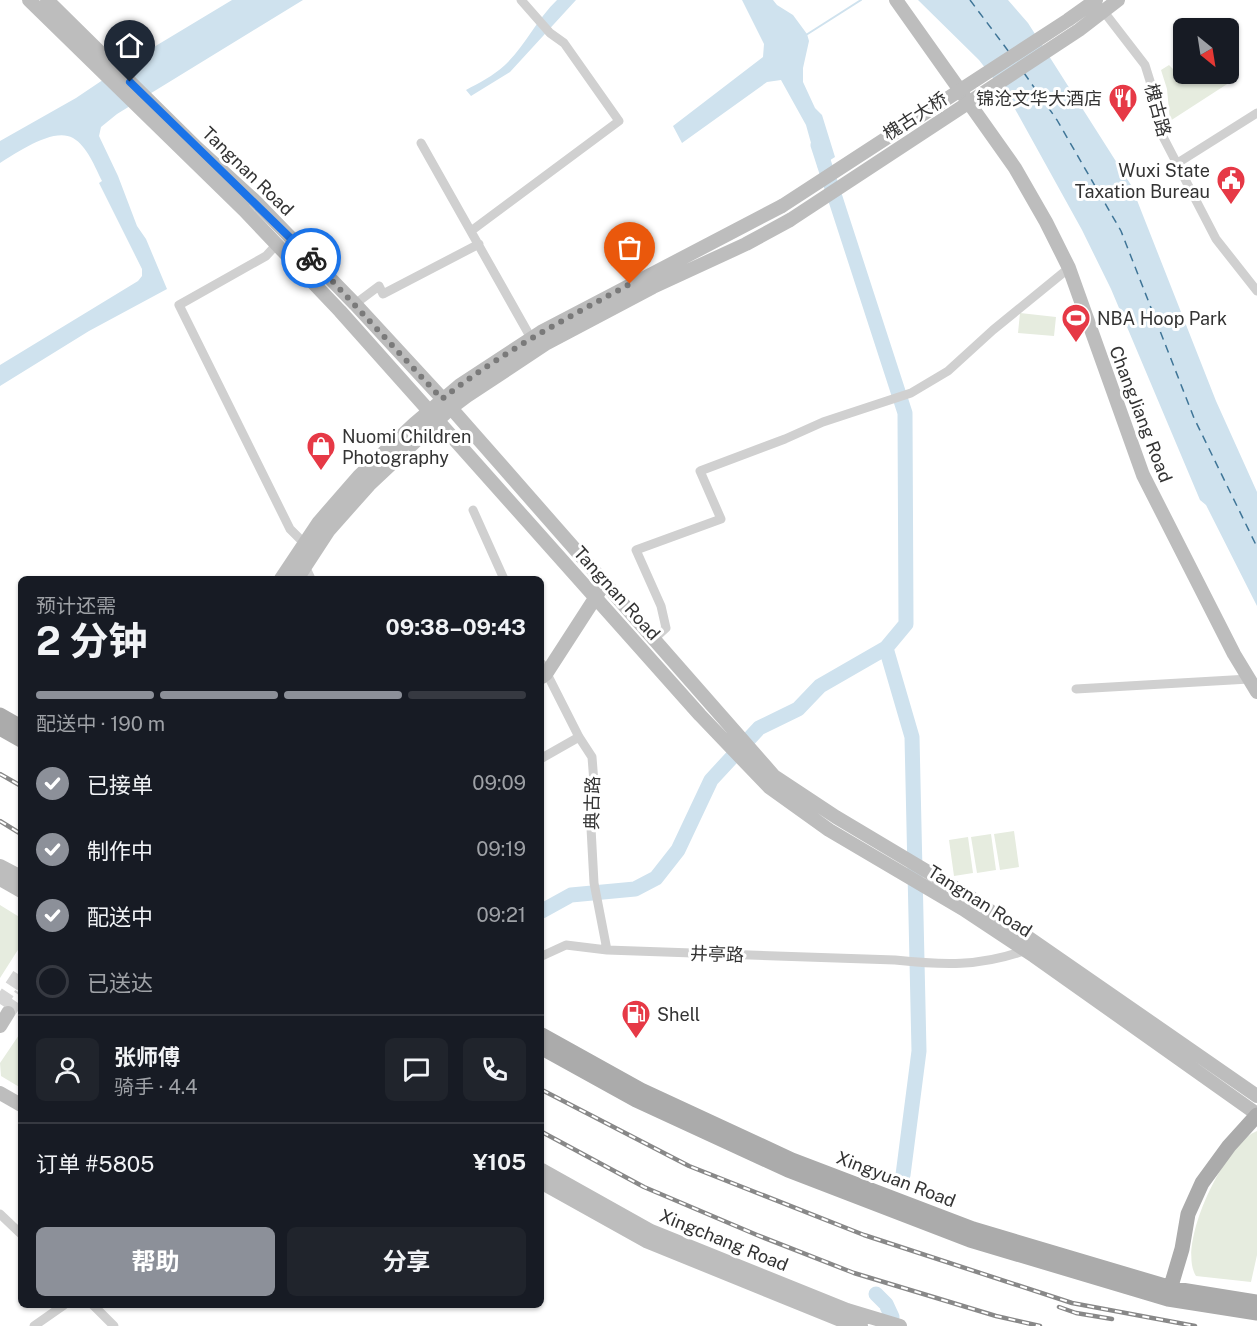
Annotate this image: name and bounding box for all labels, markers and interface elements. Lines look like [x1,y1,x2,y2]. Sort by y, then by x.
north arrow [1173,18,1239,84]
map controls [1173,18,1239,84]
pin [104,20,155,82]
icon: home [113,29,146,62]
street label: 槐古路 [1141,81,1175,139]
restaurant icon: 锦沧文华大酒店 [1107,82,1139,124]
street label: 槐古大桥 [879,88,951,144]
place label: 锦沧文华大酒店 [976,88,1102,109]
street label: Tangnan Road [198,122,298,220]
place label: Wuxi State Taxation Bureau [1075,160,1210,202]
public building icon: Wuxi State Taxation Bureau [1215,164,1247,206]
pin [604,222,655,284]
courier [281,228,341,288]
icon: bag [613,231,646,264]
icon: bike [295,242,328,275]
sports icon: NBA Hoop Park [1060,302,1092,344]
place label: NBA Hoop Park [1097,308,1227,329]
street label: ChangJiang Road [1105,343,1177,485]
place label: Nuomi Children Photography [342,426,471,468]
shop icon: Nuomi Children Photography [305,430,337,472]
street label: Tangnan Road [569,542,665,644]
text: 预计还需 [36,594,116,618]
text: 09:38–09:43 [386,614,526,640]
text: 2 分钟 [36,618,148,664]
text: 配送中 · 190 m [36,712,165,736]
icon: check [36,767,69,800]
text: 09:09 [472,771,526,795]
text: 已接单 [87,772,153,798]
street label: 典古路 [581,776,603,830]
icon: check [36,833,69,866]
text: 09:19 [476,837,526,861]
text: 制作中 [87,838,153,864]
street label: Tangnan Road [924,861,1036,941]
icon: check [36,899,69,932]
text: 09:21 [476,903,526,927]
text: 配送中 [87,904,153,930]
street label: 井亭路 [690,943,744,965]
text: 已送达 [87,970,153,996]
fuel station icon: Shell [620,998,652,1040]
place label: Shell [657,1004,700,1025]
button: person [36,1038,99,1101]
button: chat [385,1038,448,1101]
button: phone [463,1038,526,1101]
text: 张师傅 [114,1044,180,1070]
text: 骑手 · 4.4 [114,1075,198,1099]
street label: Xingyuan Road [833,1147,959,1211]
text: ¥105 [473,1149,526,1175]
text: 订单 #5805 [36,1151,154,1177]
street label: Xingchang Road [657,1205,791,1275]
button: 帮助 [36,1227,275,1296]
button: 分享 [287,1227,526,1296]

